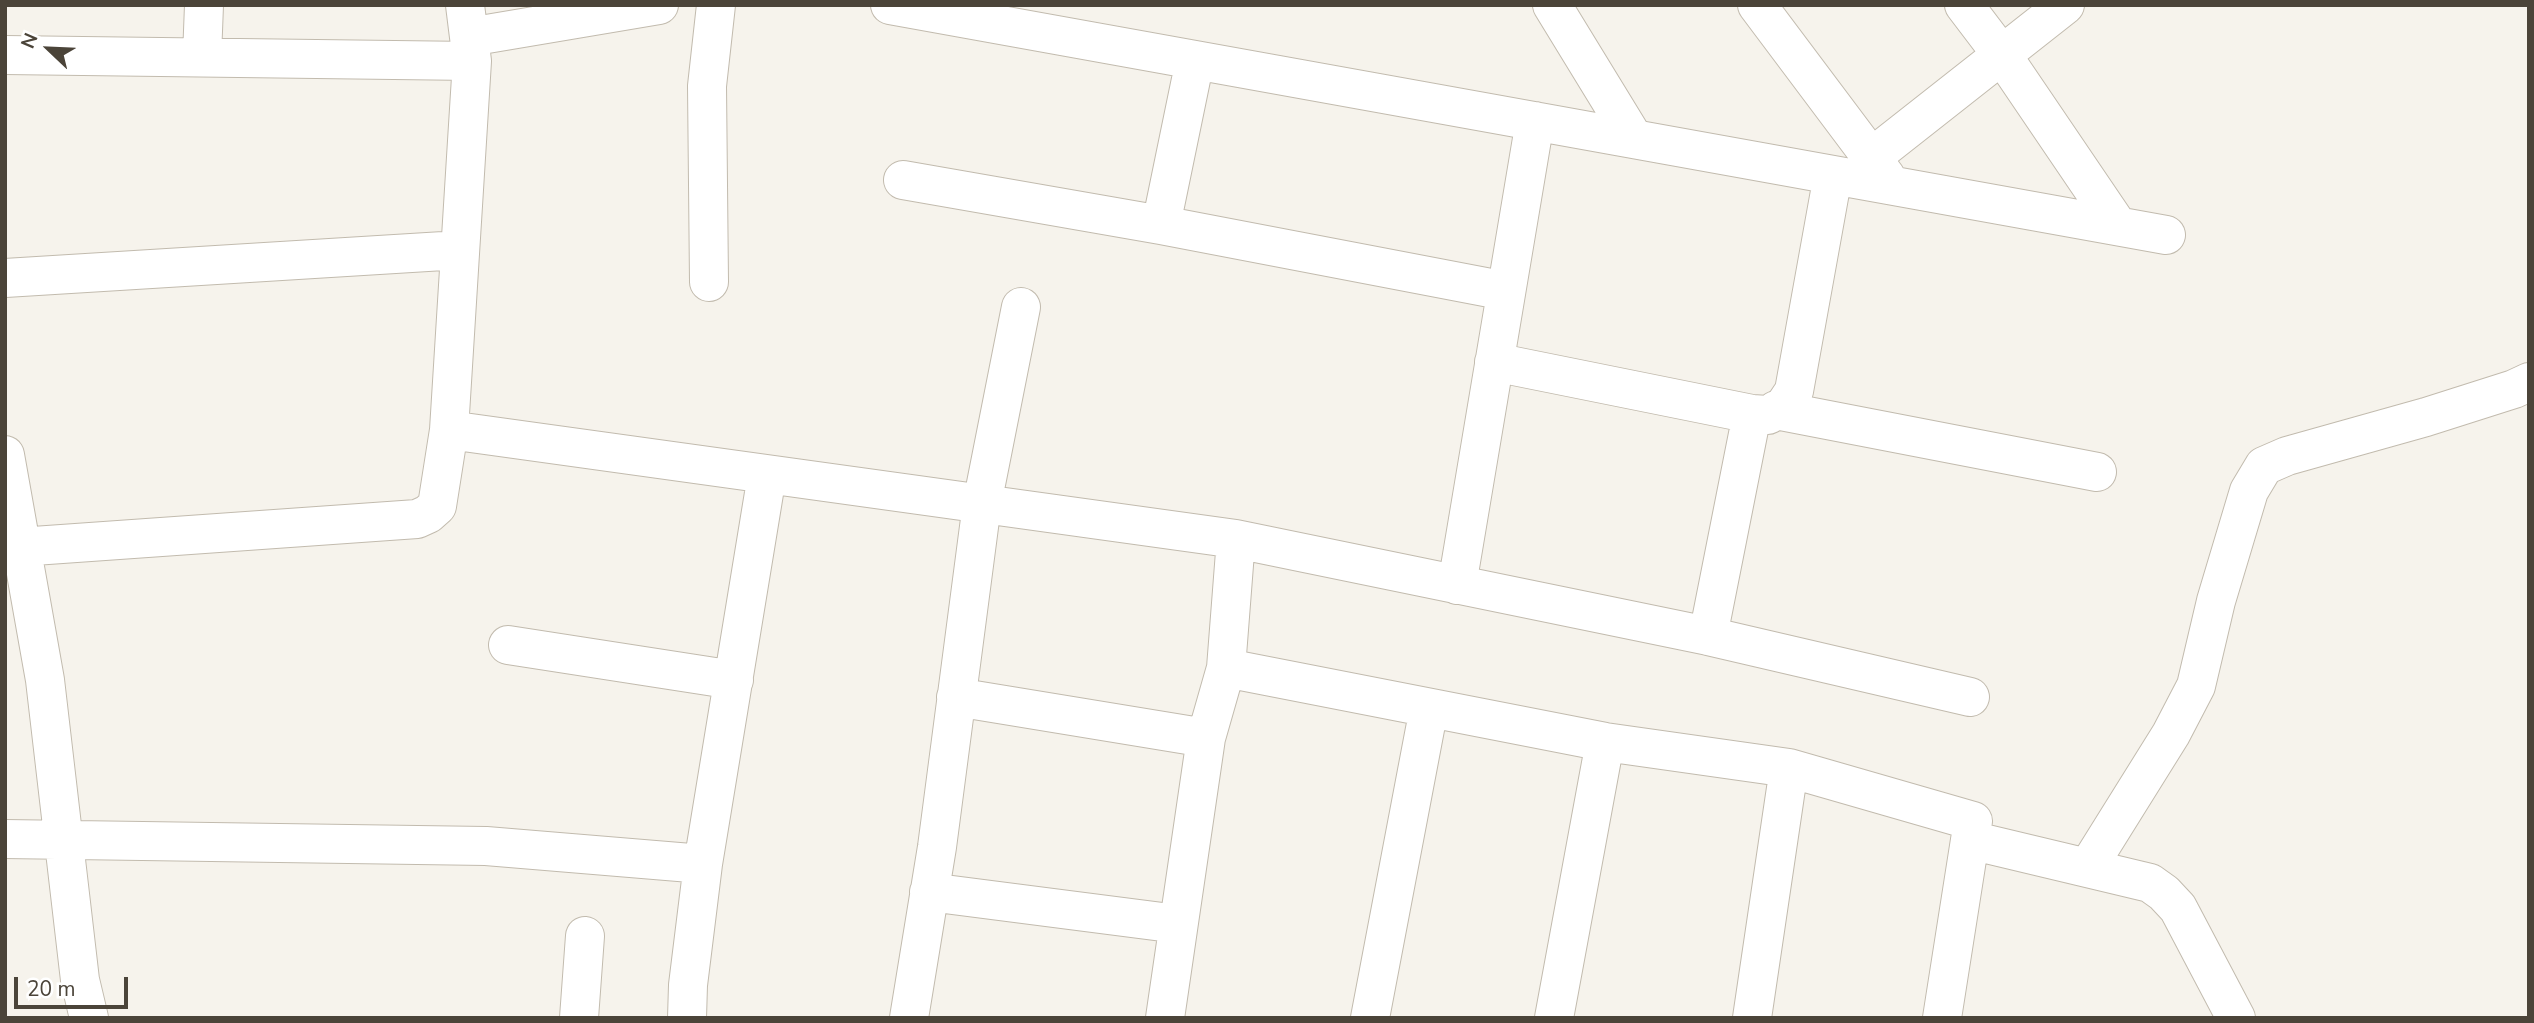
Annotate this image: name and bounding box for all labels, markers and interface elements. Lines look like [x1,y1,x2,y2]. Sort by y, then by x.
north arrow [14,14,84,84]
text: N [15,29,44,52]
scale bar [18,964,131,1008]
text: 20 m [27,975,76,1003]

